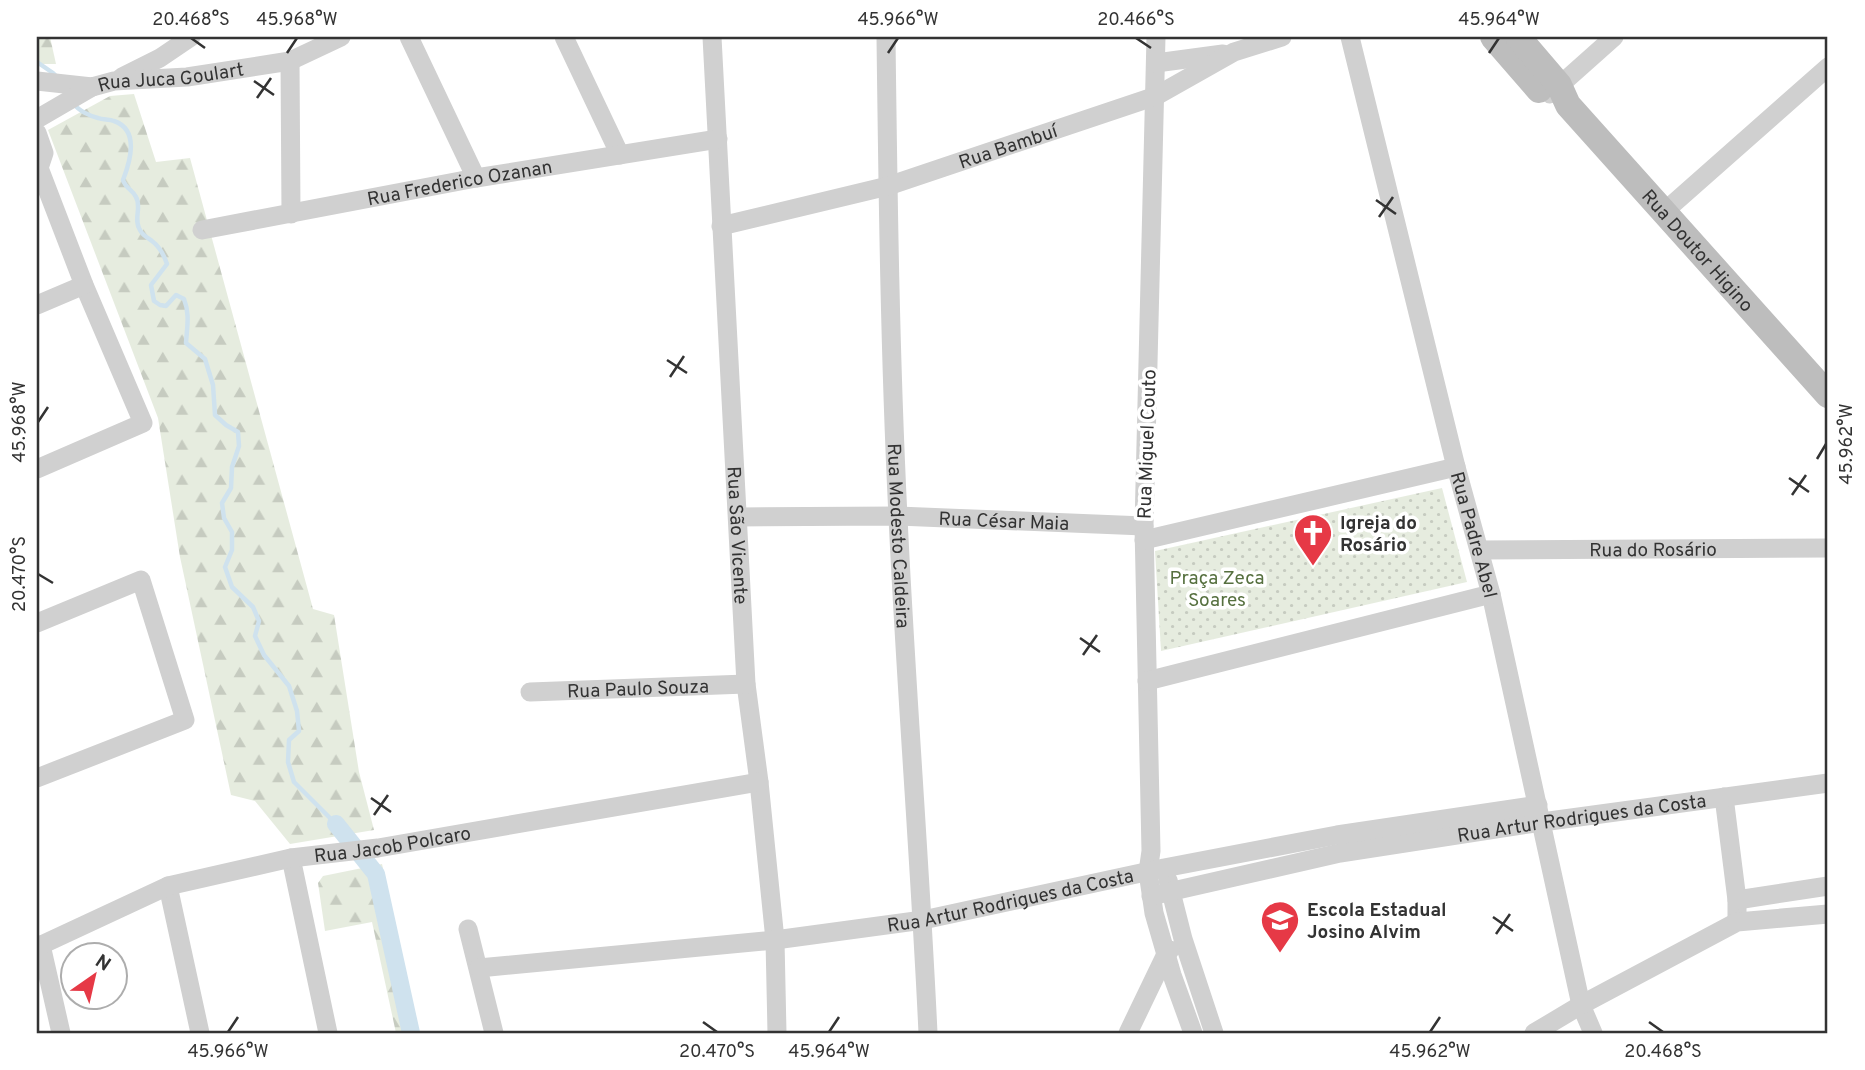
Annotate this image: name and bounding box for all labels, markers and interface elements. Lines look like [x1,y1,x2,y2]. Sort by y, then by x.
text: 20.468°S [152,9,230,32]
text: 45.968°W [256,9,338,32]
text: 45.966°W [857,9,939,32]
text: 20.466°S [1097,9,1175,32]
text: 45.964°W [1458,9,1540,32]
street label: Rua Juca Goulart [95,58,246,99]
street label: Rua Bambuí [956,119,1063,175]
street label: Rua Frederico Ozanan [365,156,554,212]
street label: Rua Doutor Higino [1635,185,1758,318]
street label: Rua Miguel Couto [1133,369,1163,519]
text: 45.968°W [9,381,32,463]
text: 45.962°W [1836,403,1859,485]
street label: Rua Modesto Caldeira [881,443,914,629]
street label: Rua São Vicente [721,466,752,605]
street label: Rua Padre Abel [1444,469,1502,600]
street label: Rua César Maia [938,508,1070,537]
church icon: Igreja do Rosário [1292,512,1334,567]
place label: Igreja do Rosário [1340,512,1417,558]
text: 20.470°S [9,536,32,612]
street label: Rua do Rosário [1589,539,1717,563]
park label: Praça Zeca Soares [1170,567,1264,613]
street label: Rua Paulo Souza [567,675,709,705]
street label: Rua Artur Rodrigues da Costa [1456,790,1708,849]
street label: Rua Jacob Polcaro [313,822,473,869]
street label: Rua Artur Rodrigues da Costa [886,865,1136,939]
school or university icon: Escola Estadual Josino Alvim [1259,899,1301,954]
place label: Escola Estadual Josino Alvim [1307,899,1447,945]
north arrow [60,940,130,1010]
text: N [90,950,115,977]
text: 45.966°W [187,1041,269,1064]
text: 20.470°S [679,1041,755,1064]
text: 45.964°W [788,1041,870,1064]
text: 45.962°W [1389,1041,1471,1064]
text: 20.468°S [1624,1041,1702,1064]

